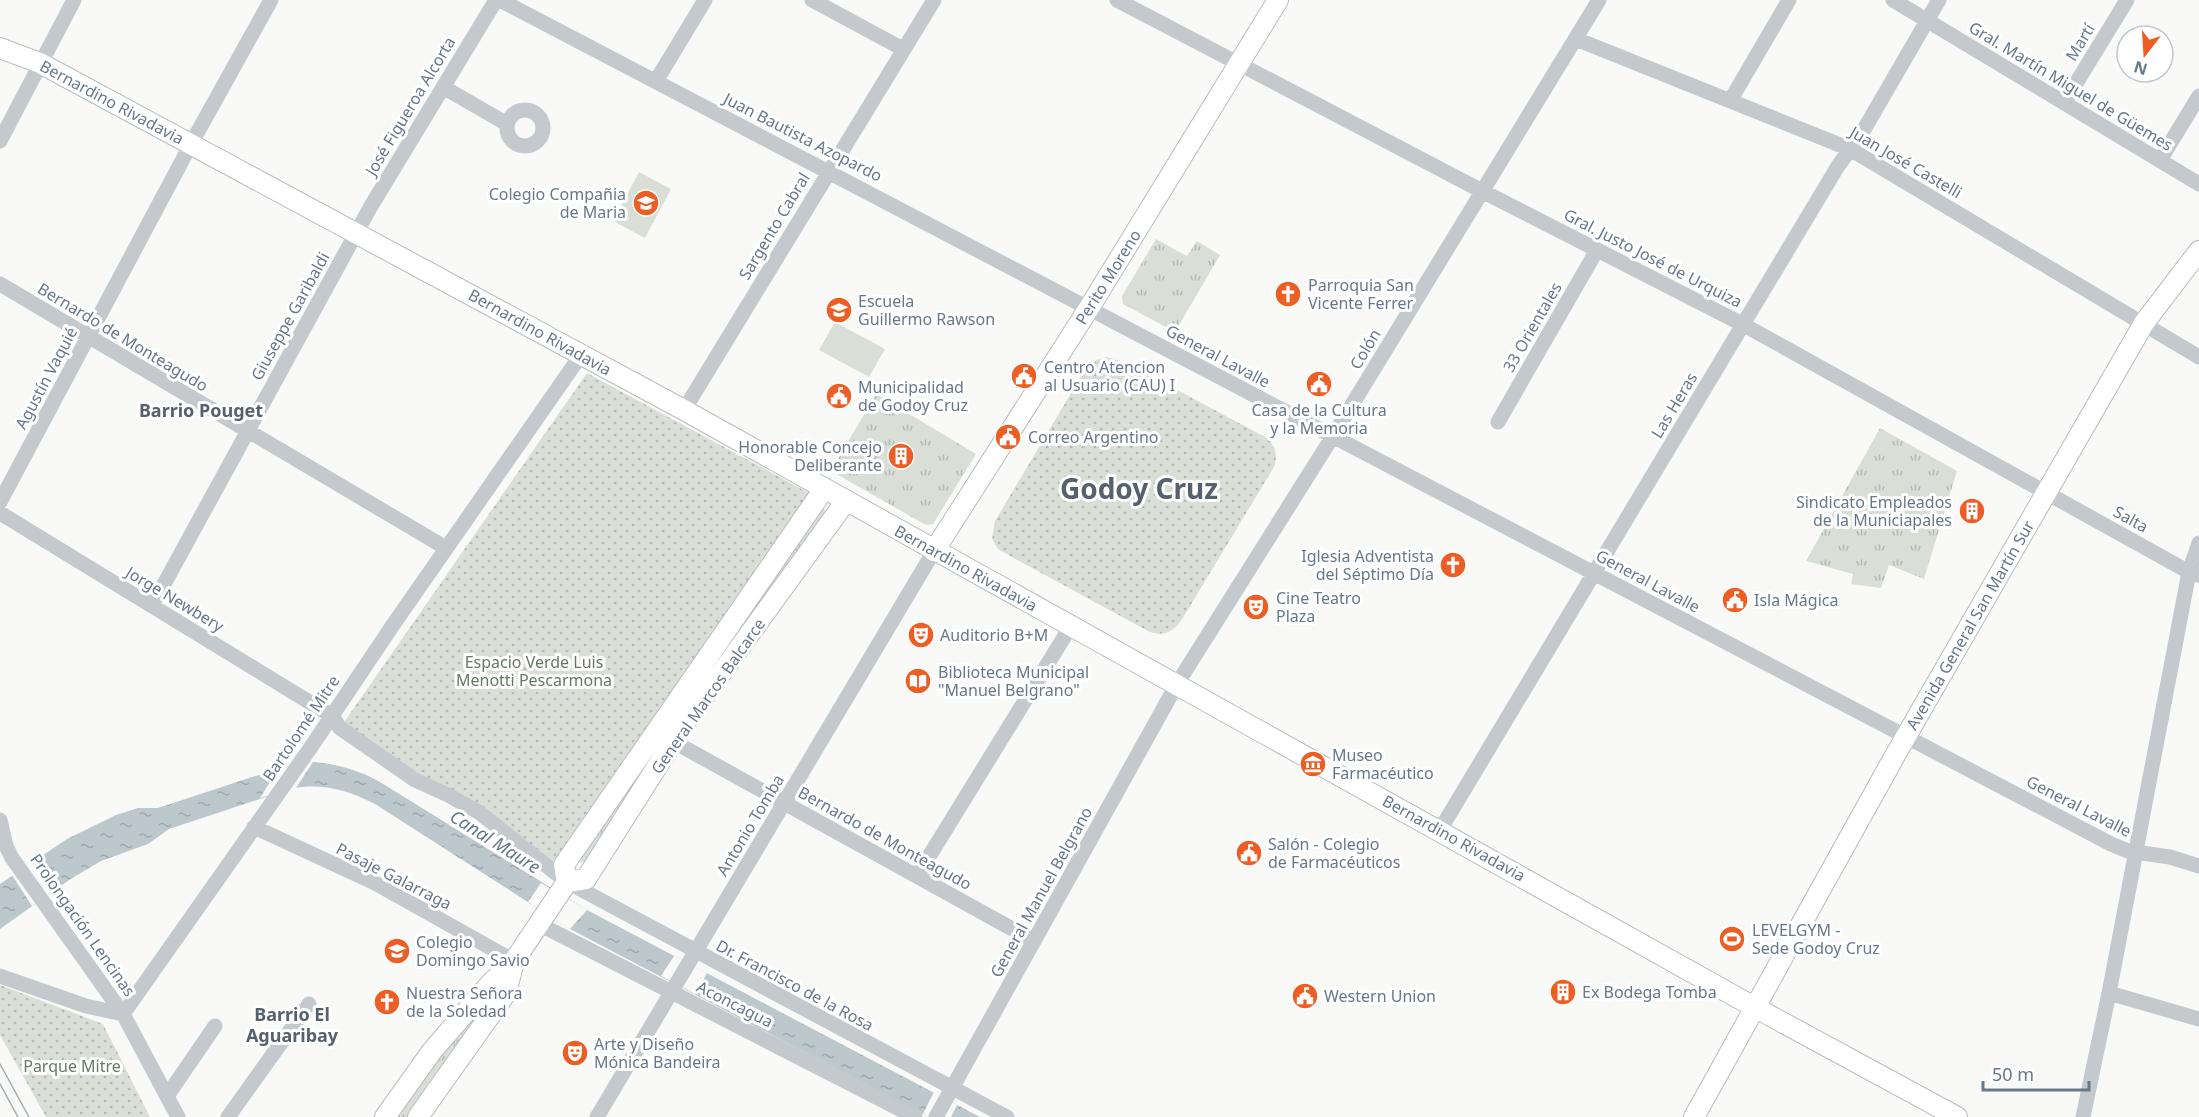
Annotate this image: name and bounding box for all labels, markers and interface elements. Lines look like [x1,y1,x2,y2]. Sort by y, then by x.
street label: Gral. Martín Miguel de Güemes [1965,16,2177,156]
street label: Martí [2060,18,2100,65]
north arrow [2115,24,2175,84]
street label: José Figueroa Alcorta [359,33,460,181]
street label: Bernardino Rivadavia [36,55,188,149]
text: N [2131,56,2150,81]
street label: Juan Bautista Azopardo [718,87,886,187]
street label: Juan José Castelli [1844,120,1966,203]
street label: Sargento Cabral [733,169,815,283]
place label: Colegio Compañia de Maria [489,183,626,223]
school or university icon: Colegio Compañia de Maria [631,188,661,218]
street label: Gral. Justo José de Urquiza [1560,203,1746,313]
street label: Perito Moreno [1070,225,1146,329]
street label: Giuseppe Garibaldi [246,248,334,384]
place label: Parroquia San Vicente Ferrer [1308,274,1414,314]
street label: Bernardo de Monteagudo [34,277,212,397]
street label: 33 Orientales [1497,278,1567,376]
church icon: Parroquia San Vicente Ferrer [1273,279,1303,309]
street label: Bernardino Rivadavia [465,284,615,380]
place label: Escuela Guillermo Rawson [858,290,995,330]
school or university icon: Escuela Guillermo Rawson [824,295,854,325]
street label: General Lavalle [1162,319,1274,393]
street label: Agustín Vaquié [10,323,82,433]
street label: Colón [1344,325,1386,373]
place label: Centro Atencion al Usuario (CAU) I [1044,356,1175,396]
public building icon: Centro Atencion al Usuario (CAU) I [1009,361,1039,391]
street label: Las Heras [1646,368,1702,442]
public building icon: Casa de la Cultura y la Memoria [1304,369,1334,399]
place label: Municipalidad de Godoy Cruz [858,376,968,416]
public building icon: Municipalidad de Godoy Cruz [824,381,854,411]
district label: Barrio Pouget [139,398,263,422]
place label: Casa de la Cultura y la Memoria [1251,399,1387,439]
public building icon: Correo Argentino [993,422,1023,452]
place label: Correo Argentino [1028,426,1158,448]
place label: Honorable Concejo Deliberante [738,436,882,476]
building icon: Honorable Concejo Deliberante [886,441,916,471]
district label: Godoy Cruz [1060,469,1218,507]
place label: Sindicato Empleados de la Municiapales [1796,491,1952,531]
building icon: Sindicato Empleados de la Municiapales [1957,496,1987,526]
street label: Salta [2110,500,2152,538]
street label: Avenida General San Martín Sur [1901,516,2039,734]
street label: Bernardino Rivadavia [891,520,1041,616]
street label: General Lavalle [1592,544,1704,618]
place label: Iglesia Adventista del Séptimo Día [1301,545,1434,585]
church icon: Iglesia Adventista del Séptimo Día [1438,550,1468,580]
street label: Jorge Newbery [120,560,229,637]
public building icon: Isla Mágica [1720,585,1750,615]
place label: Cine Teatro Plaza [1276,587,1361,627]
place label: Isla Mágica [1754,589,1838,611]
theatre icon: Cine Teatro Plaza [1241,592,1271,622]
street label: General Marcos Balcarce [646,614,770,778]
theatre icon: Auditorio B+M [906,620,936,650]
place label: Auditorio B+M [940,624,1048,646]
park label: Espacio Verde Luis Menotti Pescarmona [456,651,612,691]
place label: Biblioteca Municipal "Manuel Belgrano" [938,661,1089,701]
library icon: Biblioteca Municipal "Manuel Belgrano" [903,666,933,696]
street label: Bartolomé Mitre [257,671,345,785]
place label: Museo Farmacéutico [1332,744,1434,784]
museum icon: Museo Farmacéutico [1298,749,1328,779]
street label: Antonio Tomba [711,770,789,880]
street label: General Lavalle [2023,770,2135,842]
street label: Bernardo de Monteagudo [794,781,976,895]
street label: Bernardino Rivadavia [1379,790,1529,886]
street label: General Manuel Belgrano [985,803,1097,981]
water label: Canal Maure [446,804,545,878]
place label: Salón - Colegio de Farmacéuticos [1268,833,1400,873]
street label: Pasaje Galarraga [332,837,456,915]
public building icon: Salón - Colegio de Farmacéuticos [1234,838,1264,868]
street label: Prolongación Lencinas [25,849,141,1001]
place label: LEVELGYM - Sede Godoy Cruz [1752,919,1880,959]
sports icon: LEVELGYM - Sede Godoy Cruz [1717,924,1747,954]
place label: Colegio Domingo Savio [416,931,530,971]
street label: Dr. Francisco de la Rosa [712,934,878,1036]
school or university icon: Colegio Domingo Savio [382,936,412,966]
street label: Aconcagua [693,975,777,1033]
building icon: Ex Bodega Tomba [1548,977,1578,1007]
public building icon: Western Union [1290,981,1320,1011]
place label: Ex Bodega Tomba [1582,981,1717,1003]
place label: Nuestra Señora de la Soledad [406,982,523,1022]
place label: Western Union [1324,985,1436,1007]
church icon: Nuestra Señora de la Soledad [372,987,402,1017]
district label: Barrio El Aguaribay [246,1002,339,1047]
place label: Arte y Diseño Mónica Bandeira [594,1033,721,1073]
theatre icon: Arte y Diseño Mónica Bandeira [560,1038,590,1068]
scale bar [1983,1054,2090,1092]
park label: Parque Mitre [23,1055,121,1077]
text: 50 m [1992,1062,2034,1086]

